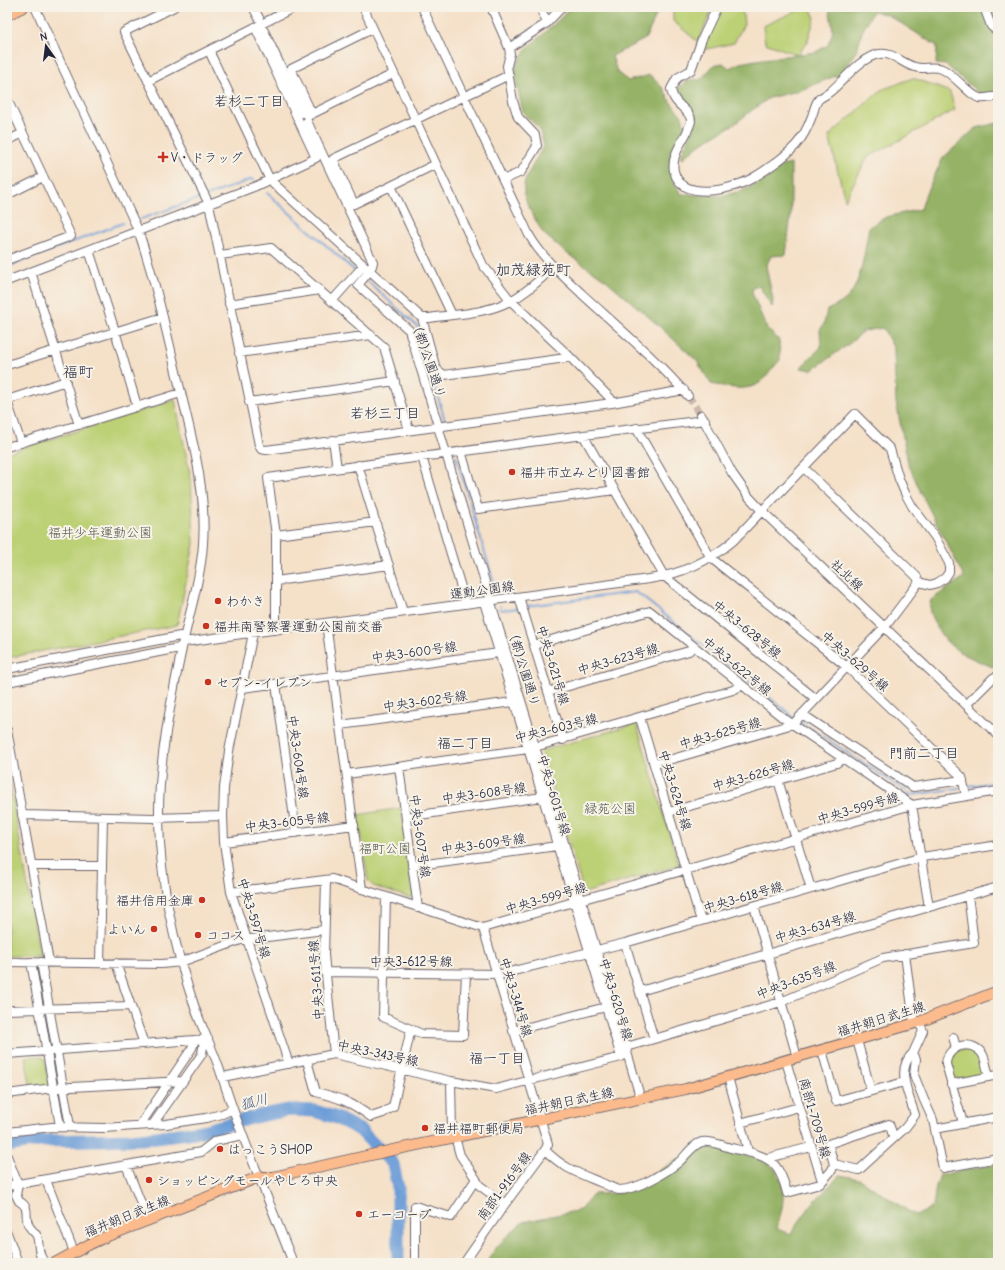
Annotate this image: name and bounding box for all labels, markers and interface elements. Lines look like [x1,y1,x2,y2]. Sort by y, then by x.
north arrow [26,26,66,66]
text: N [39,30,49,44]
district label: 若杉二丁目 [214,93,284,110]
place label: V・ドラッグ [171,150,243,165]
marker: V・ドラッグ [158,152,168,162]
district label: 加茂緑苑町 [495,261,571,279]
street label: (都)公園通り [411,326,449,400]
district label: 福町 [63,363,94,381]
district label: 若杉三丁目 [350,405,420,422]
place label: 福井市立みどり図書館 [520,465,650,480]
marker: 福井市立みどり図書館 [507,467,517,477]
park label: 福井少年運動公園 [48,525,152,540]
street label: 社北線 [828,556,867,594]
street label: 運動公園線 [449,578,516,602]
place label: わかき [226,594,265,609]
marker: わかき [213,596,223,606]
street label: 中央3-628号線 [710,597,785,662]
place label: 福井南警察署運動公園前交番 [214,619,383,634]
marker: 福井南警察署運動公園前交番 [201,621,211,631]
street label: 中央3-621号線 [534,623,573,708]
street label: 中央3-629号線 [818,628,893,695]
street label: (都)公園通り [507,633,543,709]
street label: 中央3-622号線 [699,634,775,699]
street label: 中央3-600号線 [370,638,459,665]
street label: 中央3-623号線 [575,640,662,678]
place label: セブン-イレブン [216,675,312,690]
marker: セブン-イレブン [203,677,213,687]
street label: 中央3-602号線 [382,687,469,714]
street label: 中央3-603号線 [513,710,600,746]
street label: 中央3-604号線 [285,714,311,801]
street label: 中央3-625号線 [677,714,764,752]
district label: 福二丁目 [437,735,493,752]
district label: 門前二丁目 [889,745,959,762]
street label: 中央3-624号線 [656,748,695,833]
street label: 中央3-601号線 [535,753,574,838]
street label: 中央3-626号線 [710,756,797,794]
street label: 中央3-608号線 [441,779,528,806]
street label: 中央3-599号線 [815,789,902,827]
street label: 中央3-607号線 [407,793,433,880]
park label: 緑苑公園 [584,801,636,816]
street label: 中央3-605号線 [243,809,331,835]
street label: 中央3-609号線 [440,830,527,857]
park label: 福町公園 [359,841,411,856]
street label: 中央3-597号線 [235,876,274,961]
street label: 中央3-618号線 [701,878,786,916]
street label: 中央3-599号線 [503,879,590,917]
place label: 福井信用金庫 [116,893,194,908]
marker: 福井信用金庫 [197,895,207,905]
street label: 中央3-634号線 [773,908,858,946]
place label: よいん [107,922,146,937]
marker: よいん [149,924,159,934]
place label: ココス [206,928,245,943]
marker: ココス [193,930,203,940]
street label: 中央3-611号線 [306,938,326,1021]
street label: 中央3-612号線 [370,954,453,969]
street label: 中央3-344号線 [497,955,536,1040]
street label: 中央3-620号線 [596,956,636,1043]
street label: 中央3-635号線 [754,958,839,1002]
street label: 福井朝日武生線 [835,998,928,1039]
street label: 中央3-343号線 [336,1037,421,1069]
district label: 福一丁目 [469,1050,525,1067]
street label: 南部1-709号線 [796,1076,834,1161]
street label: 福井朝日武生線 [523,1084,616,1118]
water label: 狐川 [238,1090,270,1114]
place label: 福井福町郵便局 [433,1121,524,1136]
marker: 福井福町郵便局 [420,1123,430,1133]
place label: はっこうSHOP [228,1142,312,1157]
marker: はっこうSHOP [215,1144,225,1154]
street label: 南部1-916号線 [474,1148,535,1223]
place label: ショッピングモールやしろ中央 [157,1173,338,1188]
marker: ショッピングモールやしろ中央 [144,1175,154,1185]
street label: 福井朝日武生線 [82,1192,173,1240]
place label: エーコープ [367,1207,431,1222]
marker: エーコープ [354,1209,364,1219]

